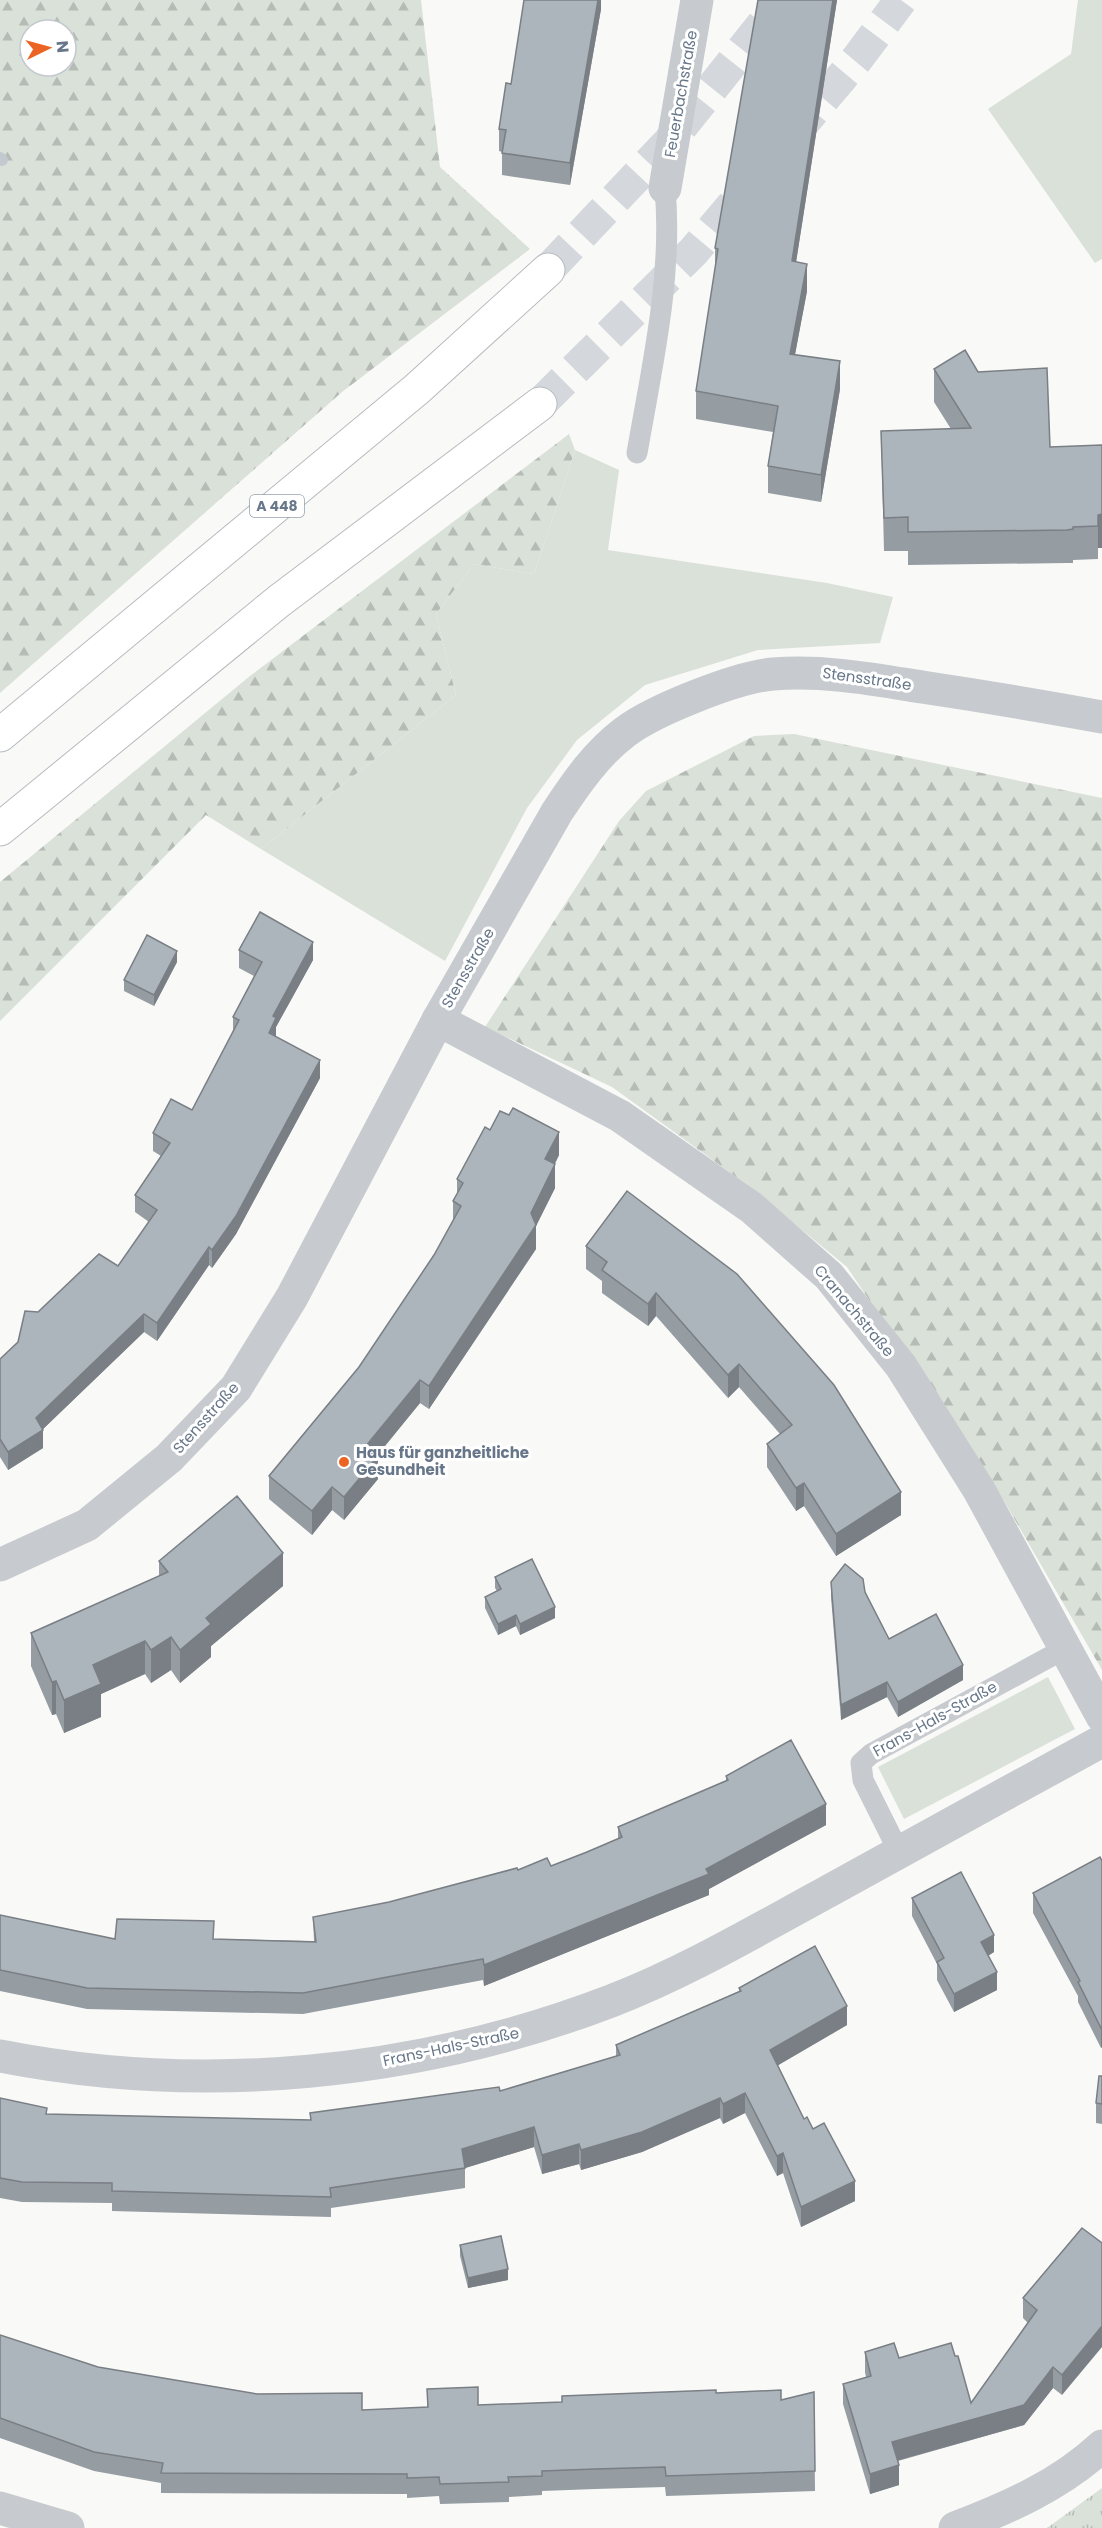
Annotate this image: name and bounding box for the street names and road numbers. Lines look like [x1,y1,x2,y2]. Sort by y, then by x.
street label: Feuerbachstraße [659,29,702,159]
road number: A 448 [250,495,304,517]
street label: Stensstraße [821,662,913,695]
street label: Stensstraße [436,924,499,1012]
street label: Cranachstraße [810,1260,899,1361]
street label: Stensstraße [168,1377,243,1458]
street label: Frans-Hals-Straße [869,1676,1001,1761]
street label: Frans-Hals-Straße [381,2022,521,2071]

